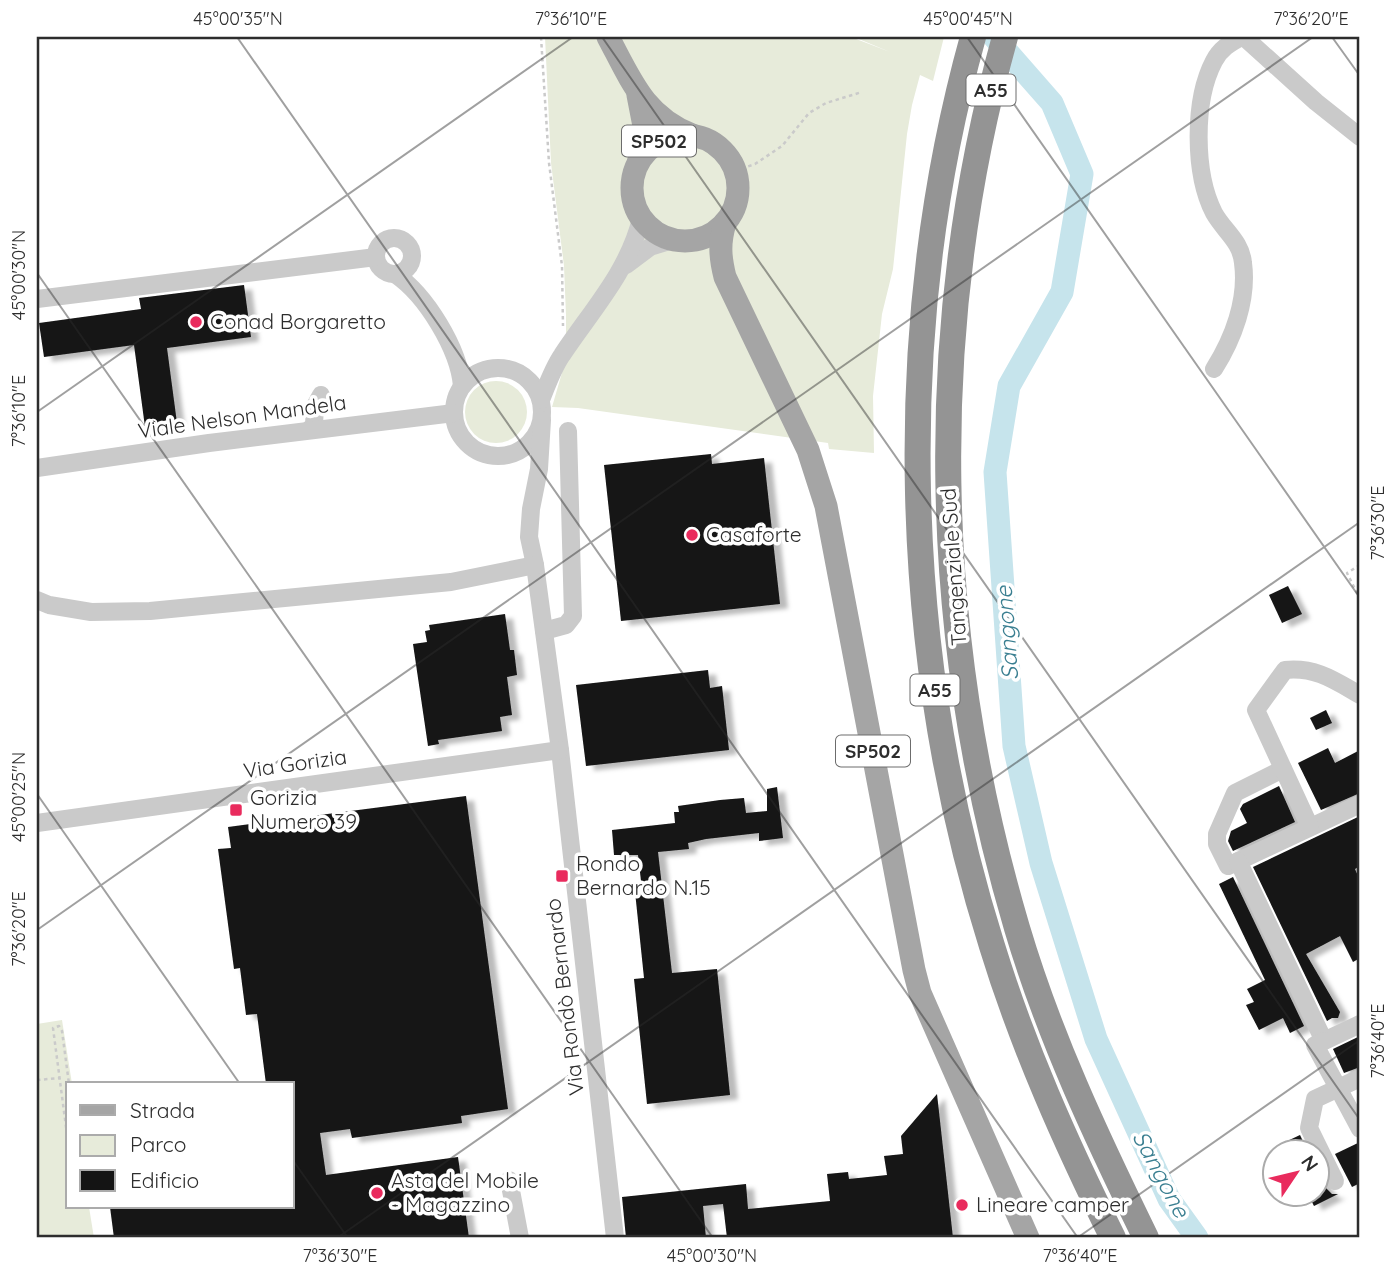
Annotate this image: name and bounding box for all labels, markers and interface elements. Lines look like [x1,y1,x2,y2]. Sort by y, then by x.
text: 45°00'35"N [193,7,283,30]
text: 7°36'10"E [535,7,607,30]
text: 45°00'45"N [923,7,1013,30]
text: 7°36'20"E [1273,7,1349,30]
road number: A55 [967,74,1016,106]
road number: SP502 [622,125,696,156]
text: 45°00'30"N [7,230,30,320]
place label: Conad Borgaretto [210,308,386,334]
marker: Conad Borgaretto [188,314,204,330]
text: 7°36'10"E [7,375,30,447]
street label: Viale Nelson Mandela [136,389,348,444]
text: 7°36'30"E [1366,485,1389,561]
street label: Tangenziale Sud [935,487,971,647]
place label: Casaforte [706,521,802,547]
marker: Casaforte [684,527,700,543]
water label: Sangone [989,584,1024,681]
road number: A55 [911,674,960,706]
road number: SP502 [836,736,910,766]
street label: Via Gorizia [242,743,348,783]
text: 45°00'25"N [7,752,30,842]
place label: Gorizia Numero 39 [250,784,357,834]
marker: Gorizia Numero 39 [228,802,244,818]
place label: Rondo Bernardo N.15 [576,850,711,900]
marker: Rondo Bernardo N.15 [554,868,570,884]
text: 7°36'20"E [7,891,30,967]
street label: Via Rondò Bernardo [539,897,589,1097]
text: 7°36'40"E [1366,1003,1389,1079]
legend [66,1082,294,1208]
text: Strada [130,1097,195,1123]
water label: Sangone [1127,1125,1197,1223]
text: Parco [130,1131,186,1157]
north arrow [1260,1138,1330,1208]
text: N [1296,1151,1324,1176]
text: Edificio [130,1167,199,1193]
place label: Asta del Mobile - Magazzino [391,1167,539,1217]
marker: Asta del Mobile - Magazzino [369,1185,385,1201]
place label: Lineare camper [976,1191,1129,1217]
marker: Lineare camper [954,1197,970,1213]
text: 7°36'30"E [302,1244,378,1267]
text: 45°00'30"N [667,1244,757,1267]
text: 7°36'40"E [1042,1244,1118,1267]

